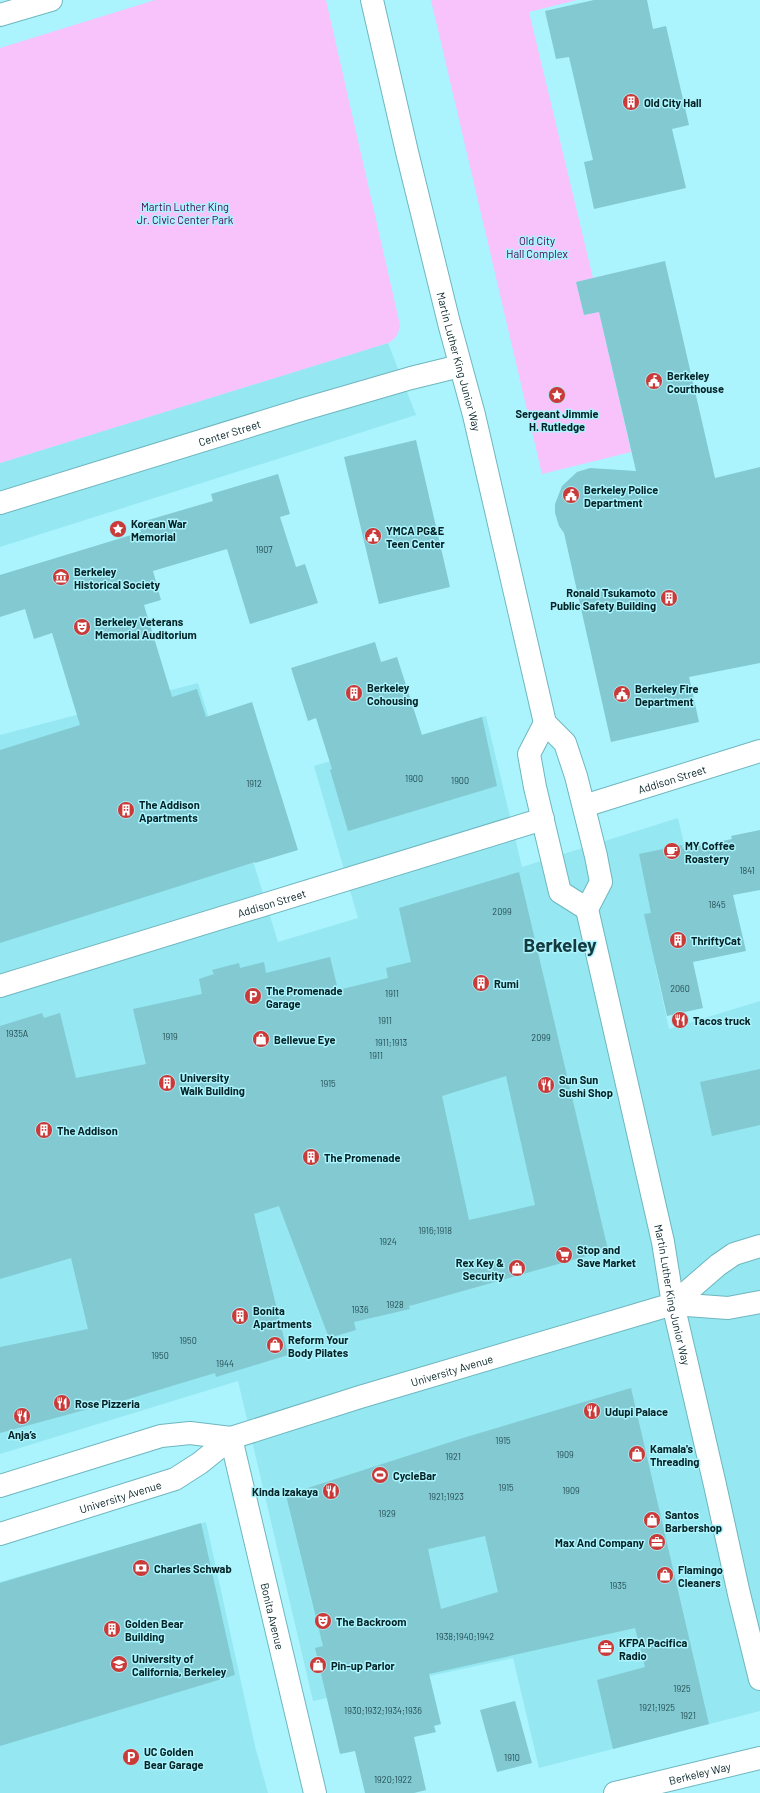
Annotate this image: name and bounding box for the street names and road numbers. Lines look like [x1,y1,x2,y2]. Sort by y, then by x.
street label: Martin Luther King Junior Way [435,291,484,432]
street label: Center Street [197,416,262,448]
street label: Addison Street [636,762,708,795]
street label: Addison Street [236,886,307,919]
street label: Martin Luther King Junior Way [653,1223,694,1366]
street label: University Avenue [409,1351,495,1388]
street label: University Avenue [78,1477,163,1515]
street label: Bonita Avenue [259,1581,287,1651]
street label: Berkeley Way [667,1759,732,1786]

